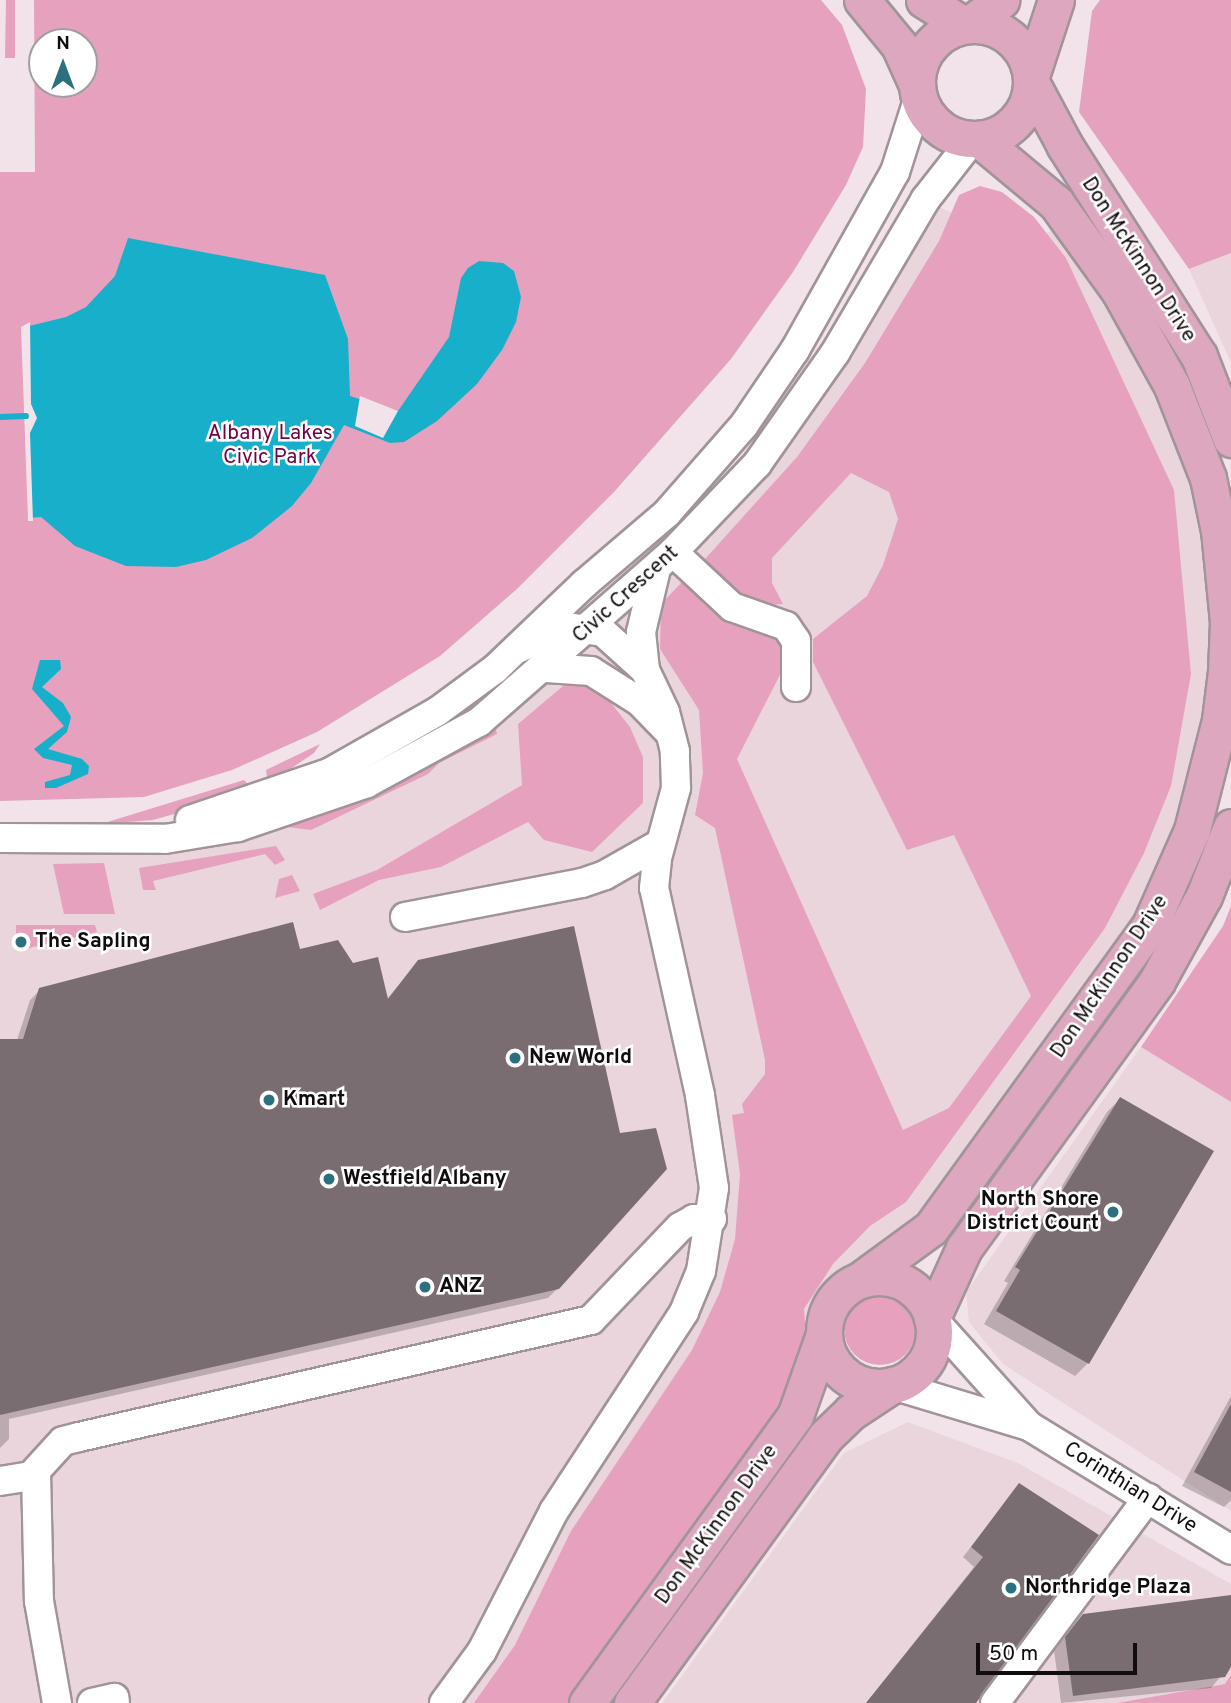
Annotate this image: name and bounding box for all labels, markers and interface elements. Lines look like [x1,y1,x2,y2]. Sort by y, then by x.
north arrow [28,28,98,98]
text: N [56,32,70,56]
street label: Don McKinnon Drive [1075,173,1201,347]
park label: Albany Lakes Civic Park [207,421,333,471]
street label: Civic Crescent [568,541,684,649]
street label: Don McKinnon Drive [1046,891,1174,1063]
place label: The Sapling [35,929,151,955]
marker: The Sapling [13,934,29,950]
place label: New World [529,1045,632,1071]
marker: New World [507,1050,523,1066]
place label: Kmart [283,1087,345,1113]
marker: Kmart [261,1092,277,1108]
place label: Westfield Albany [343,1166,508,1192]
marker: Westfield Albany [321,1171,337,1187]
place label: North Shore District Court [967,1187,1099,1237]
marker: North Shore District Court [1105,1204,1121,1220]
place label: ANZ [439,1274,482,1300]
marker: ANZ [417,1279,433,1295]
street label: Corinthian Drive [1059,1437,1201,1539]
street label: Don McKinnon Drive [651,1440,783,1610]
place label: Northridge Plaza [1025,1575,1191,1601]
marker: Northridge Plaza [1003,1580,1019,1596]
scale bar [979,1630,1140,1674]
text: 50 m [989,1641,1038,1668]

